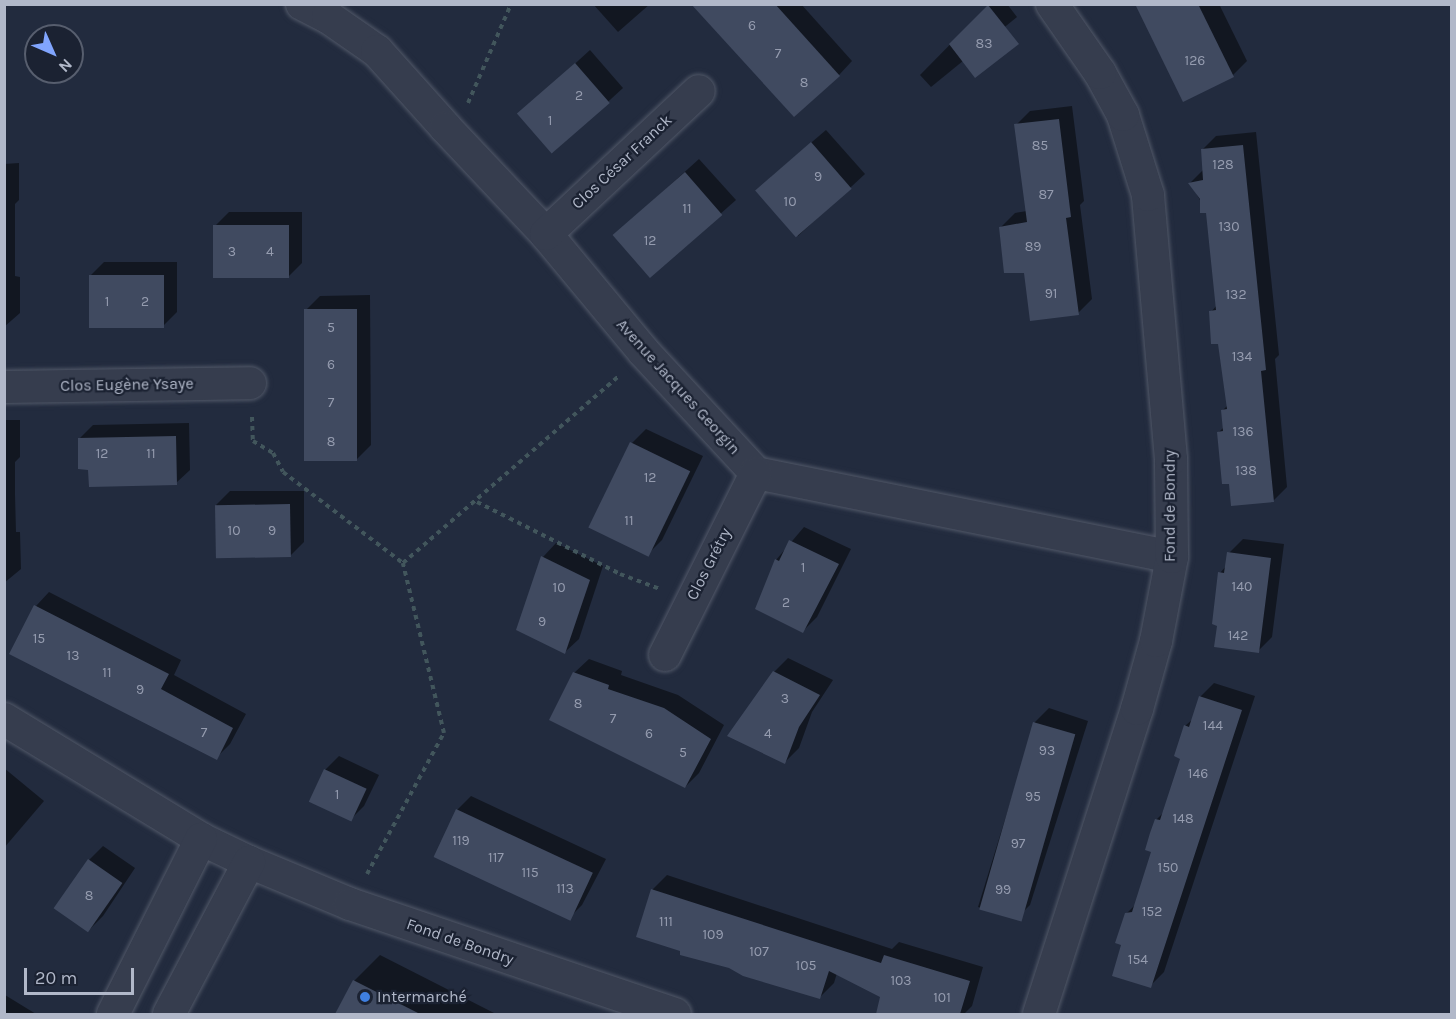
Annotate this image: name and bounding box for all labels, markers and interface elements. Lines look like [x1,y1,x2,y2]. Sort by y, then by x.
house number: 6 [748,18,756,34]
north arrow [24,24,84,84]
house number: 83 [976,36,992,52]
house number: 7 [775,46,781,62]
house number: 126 [1185,53,1205,69]
text: N [55,55,76,76]
house number: 8 [800,75,808,91]
house number: 2 [575,88,583,104]
street label: Clos César Franck [568,111,676,213]
house number: 1 [548,113,552,129]
house number: 85 [1032,138,1048,154]
house number: 128 [1212,157,1234,173]
house number: 9 [814,169,822,185]
house number: 87 [1038,187,1054,203]
house number: 10 [784,194,796,210]
house number: 11 [682,201,692,217]
house number: 130 [1218,219,1240,235]
house number: 12 [644,233,656,249]
house number: 89 [1025,239,1041,255]
house number: 3 [228,244,236,260]
house number: 4 [266,244,274,260]
house number: 91 [1045,286,1057,302]
house number: 132 [1225,287,1247,303]
house number: 1 [105,294,109,310]
house number: 2 [141,294,149,310]
street label: Avenue Jacques Georgin [612,315,744,459]
house number: 5 [327,320,335,336]
house number: 134 [1232,349,1252,365]
house number: 6 [327,357,335,373]
street label: Clos Eugène Ysaye [60,374,194,396]
house number: 7 [328,395,334,411]
house number: 136 [1233,424,1253,440]
house number: 8 [327,434,335,450]
house number: 12 [96,446,108,462]
house number: 11 [146,446,156,462]
street label: Fond de Bondry [1160,450,1180,562]
house number: 138 [1235,463,1257,479]
house number: 12 [644,470,656,486]
house number: 11 [624,513,634,529]
house number: 10 [228,523,240,539]
house number: 9 [268,523,276,539]
street label: Clos Grétry [683,525,735,603]
house number: 1 [801,560,805,576]
house number: 140 [1232,579,1252,595]
house number: 10 [553,580,565,596]
house number: 2 [782,595,790,611]
house number: 9 [538,614,546,630]
house number: 142 [1228,628,1248,644]
house number: 15 [33,631,45,647]
house number: 13 [67,648,79,664]
house number: 11 [102,665,112,681]
house number: 9 [136,682,144,698]
house number: 3 [781,691,789,707]
house number: 8 [574,696,582,712]
house number: 7 [610,711,616,727]
house number: 144 [1203,718,1223,734]
house number: 7 [201,725,207,741]
house number: 6 [645,726,653,742]
house number: 4 [764,726,772,742]
house number: 93 [1039,743,1055,759]
house number: 5 [679,745,687,761]
house number: 146 [1188,766,1208,782]
house number: 1 [335,787,339,803]
house number: 95 [1025,789,1041,805]
house number: 148 [1172,811,1194,827]
house number: 119 [452,833,470,849]
house number: 97 [1011,836,1025,852]
house number: 117 [488,850,504,866]
house number: 150 [1158,860,1178,876]
house number: 115 [521,865,539,881]
house number: 113 [556,881,574,897]
house number: 99 [995,882,1011,898]
house number: 8 [85,888,93,904]
house number: 152 [1142,904,1162,920]
house number: 111 [659,914,673,930]
street label: Fond de Bondry [404,915,516,969]
house number: 109 [702,927,724,943]
house number: 107 [749,944,769,960]
house number: 154 [1128,952,1148,968]
scale bar [27,956,136,994]
house number: 105 [796,958,816,974]
text: 20 m [35,967,77,989]
house number: 103 [890,973,912,989]
place label: Intermarché [377,987,467,1007]
marker: Intermarché [358,990,372,1004]
house number: 101 [933,990,951,1006]

